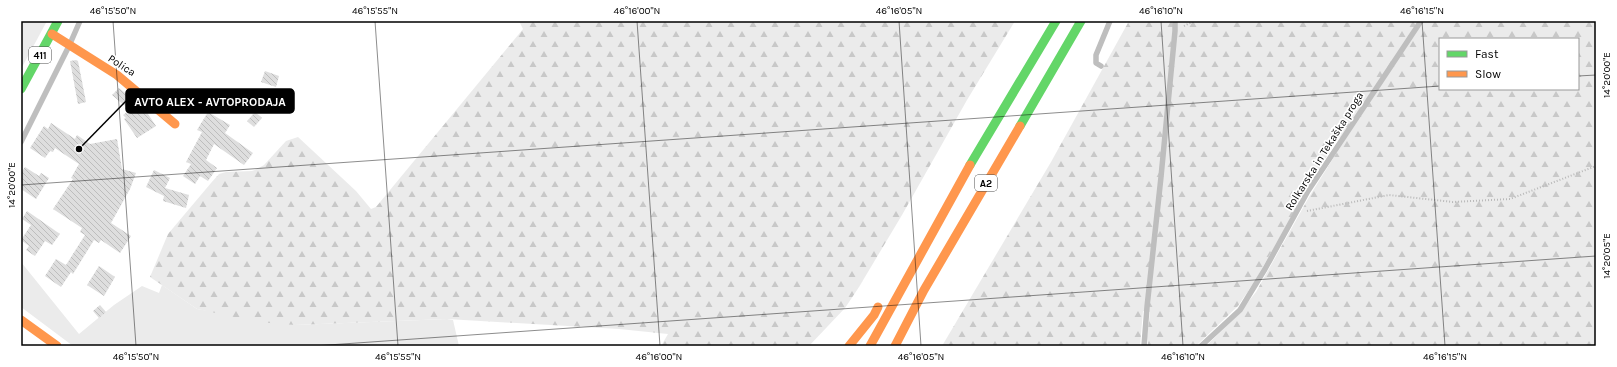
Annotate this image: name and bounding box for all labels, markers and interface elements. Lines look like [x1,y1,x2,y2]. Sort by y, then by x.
text: 46°15'50"N [90,5,136,17]
text: 46°15'55"N [352,5,398,17]
text: 46°16'00"N [614,5,660,17]
text: 46°16'05"N [876,5,922,17]
text: 46°16'10"N [1139,5,1183,17]
text: 46°16'15"N [1400,5,1444,17]
legend [1439,38,1579,90]
road number: 411 [29,47,51,63]
text: Fast [1475,47,1499,61]
street label: Polica [106,52,138,79]
text: 14°20'00"E [1601,52,1613,98]
text: Slow [1475,67,1501,81]
callout: AVTO ALEX - AVTOPRODAJA [126,89,294,113]
street label: Rolkarska in Tekaška proga [1283,90,1366,213]
text: AVTO ALEX - AVTOPRODAJA [134,95,286,109]
text: 14°20'00"E [6,162,18,208]
road number: A2 [975,175,997,191]
text: 14°20'05"E [1601,233,1613,279]
text: 46°15'50"N [113,351,159,363]
text: 46°15'55"N [375,351,421,363]
text: 46°16'00"N [636,351,682,363]
text: 46°16'05"N [898,351,944,363]
text: 46°16'10"N [1161,351,1205,363]
text: 46°16'15"N [1423,351,1467,363]

